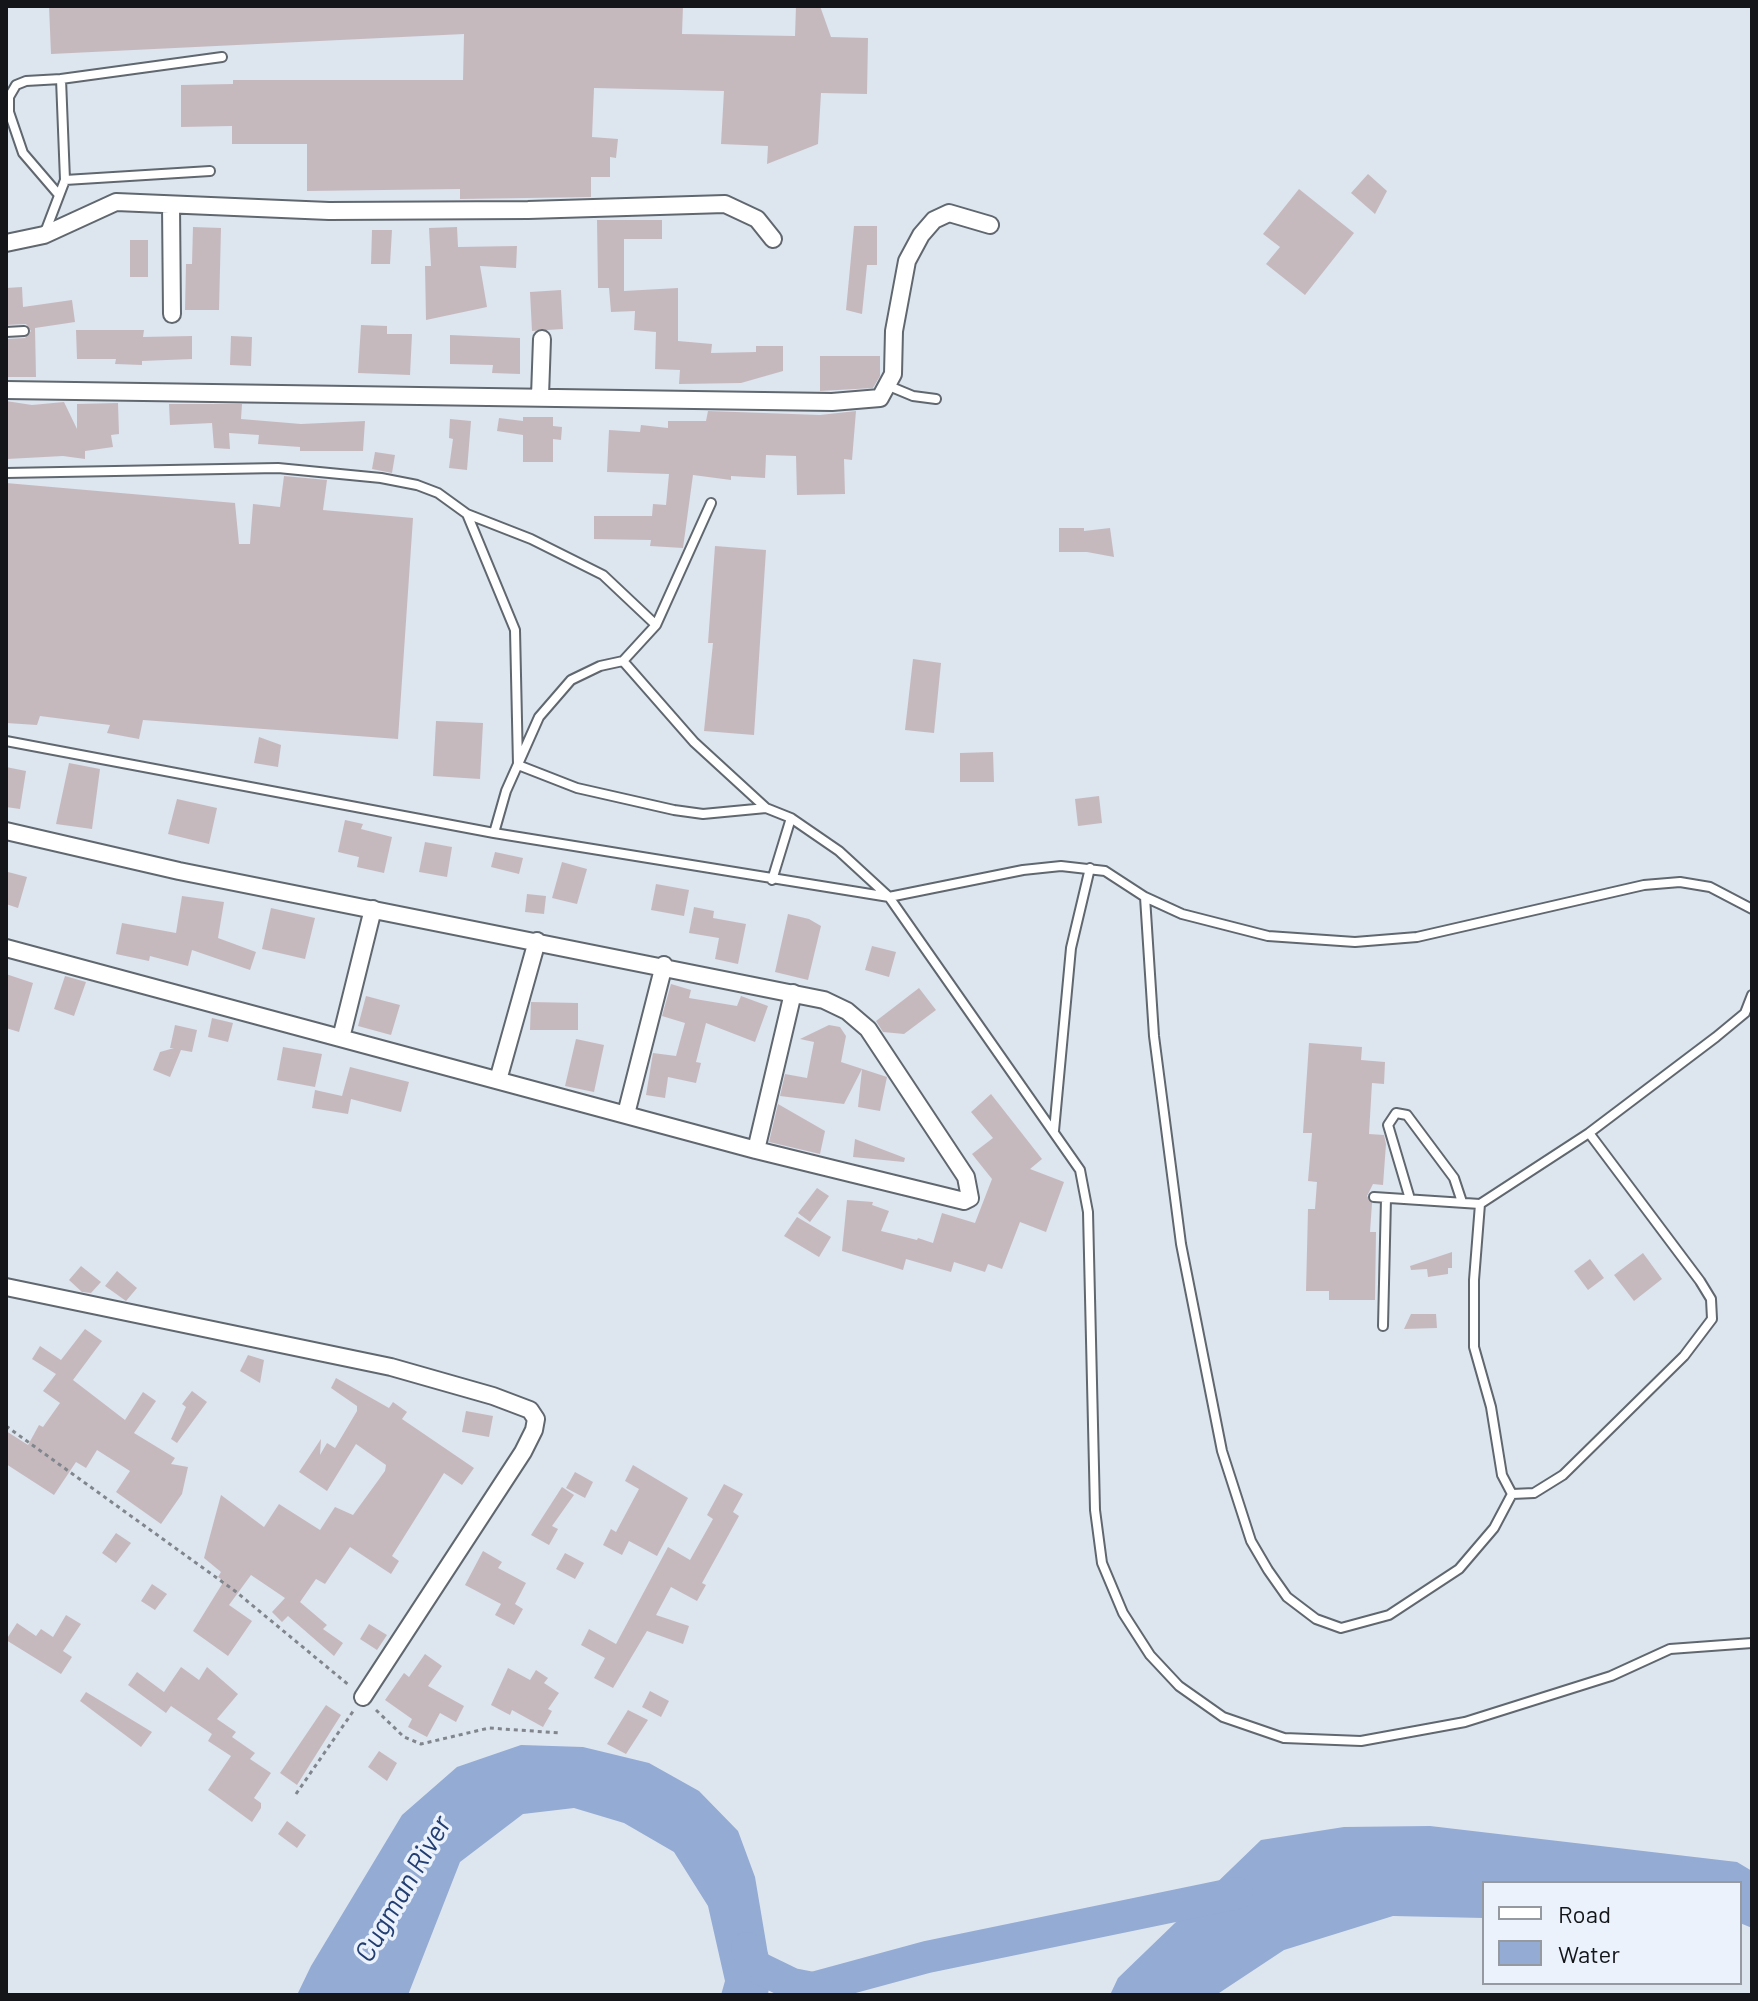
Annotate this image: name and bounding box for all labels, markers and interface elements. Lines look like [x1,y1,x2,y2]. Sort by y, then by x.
water label: Cugman River [348,1810,458,1968]
legend [1482,1881,1742,1985]
text: Road [1558,1899,1611,1928]
text: Water [1558,1939,1620,1968]

